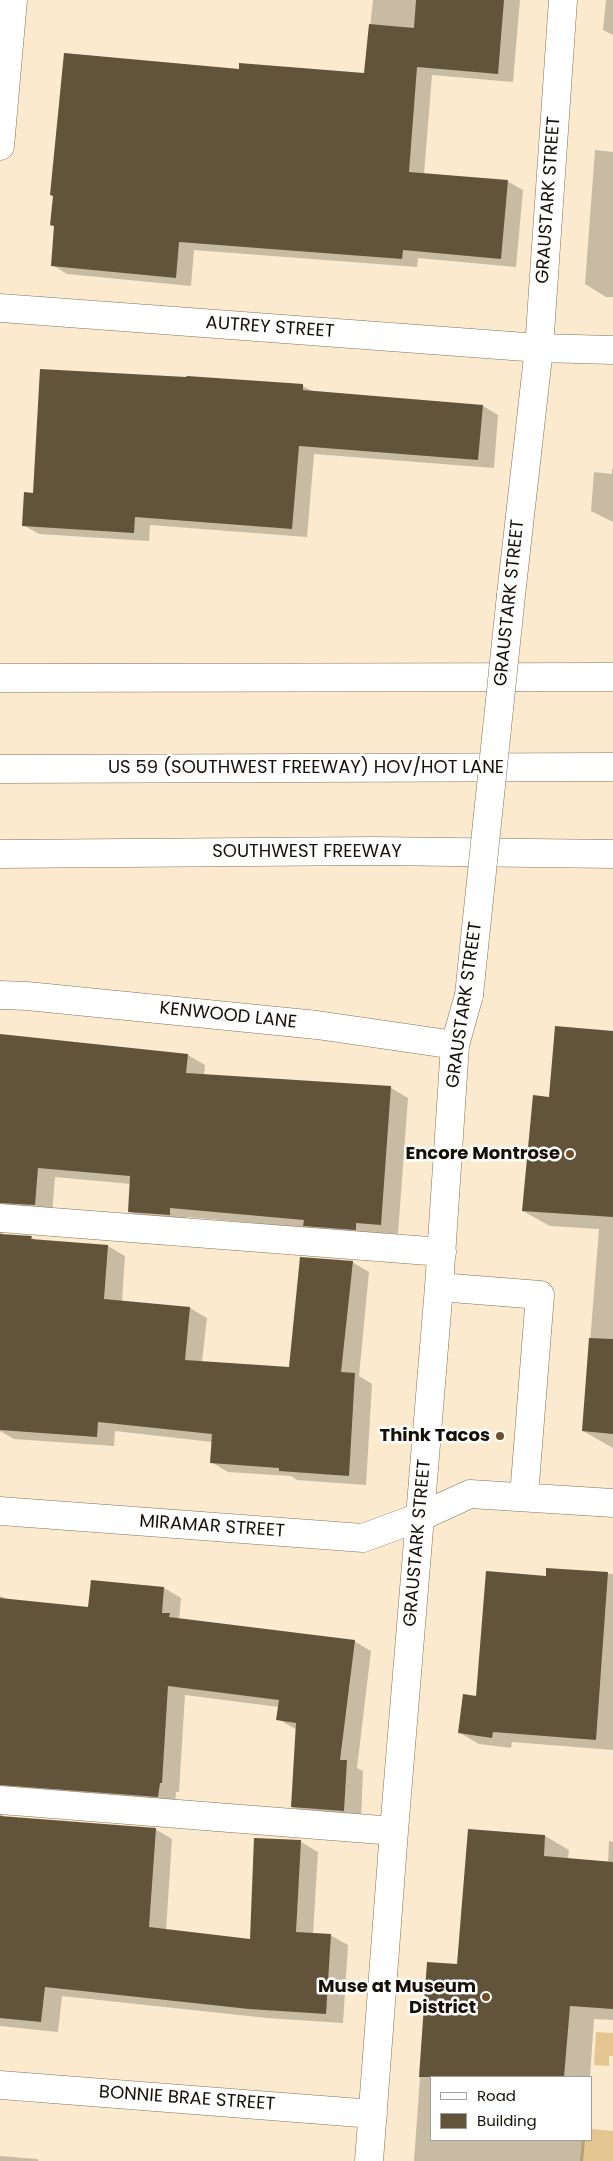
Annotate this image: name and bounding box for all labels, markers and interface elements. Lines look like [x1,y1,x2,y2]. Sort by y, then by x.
street label: GRAUSTARK STREET [532,116,566,284]
street label: AUTREY STREET [205,313,335,343]
street label: GRAUSTARK STREET [490,519,530,687]
street label: US 59 (SOUTHWEST FREEWAY) HOV/HOT LANE [108,757,504,779]
street label: SOUTHWEST FREEWAY [212,841,402,863]
street label: GRAUSTARK STREET [443,920,487,1090]
street label: KENWOOD LANE [158,998,298,1034]
place label: Encore Montrose [405,1143,560,1165]
marker: Encore Montrose [564,1148,576,1160]
place label: Think Tacos [380,1425,490,1447]
marker: Think Tacos [494,1430,506,1442]
street label: GRAUSTARK STREET [400,1459,436,1627]
street label: MIRAMAR STREET [139,1511,285,1543]
place label: Muse at Museum District [318,1976,476,2018]
marker: Muse at Museum District [480,1991,492,2003]
legend [430,2076,593,2141]
street label: BONNIE BRAE STREET [98,2082,276,2116]
text: Road [477,2085,516,2106]
text: Building [477,2110,537,2131]

